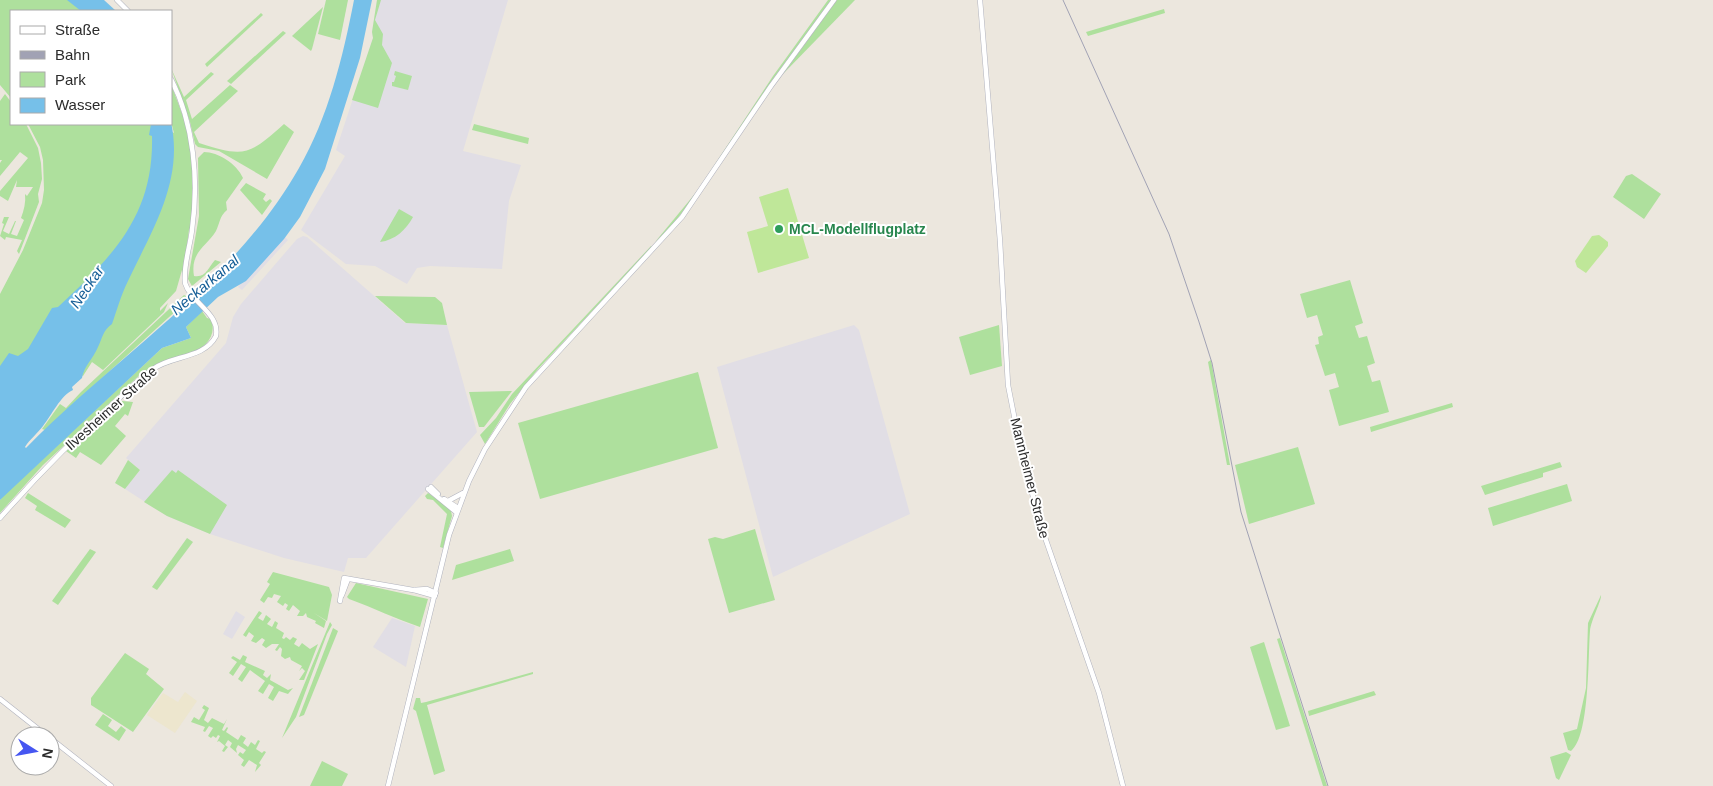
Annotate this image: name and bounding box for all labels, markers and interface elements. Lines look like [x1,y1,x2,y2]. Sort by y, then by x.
legend [10,10,172,125]
text: Straße [55,21,100,38]
text: Bahn [55,46,90,63]
text: Park [55,71,86,88]
text: Wasser [55,96,105,113]
place label: MCL-Modellflugplatz [789,221,926,237]
marker: MCL-Modellflugplatz [773,223,785,235]
water label: Neckarkanal [167,251,243,318]
water label: Neckar [66,261,107,311]
street label: Ilvesheimer Straße [62,363,160,453]
street label: Mannheimer Straße [1007,416,1053,540]
north arrow [10,726,60,776]
text: N [39,747,57,760]

